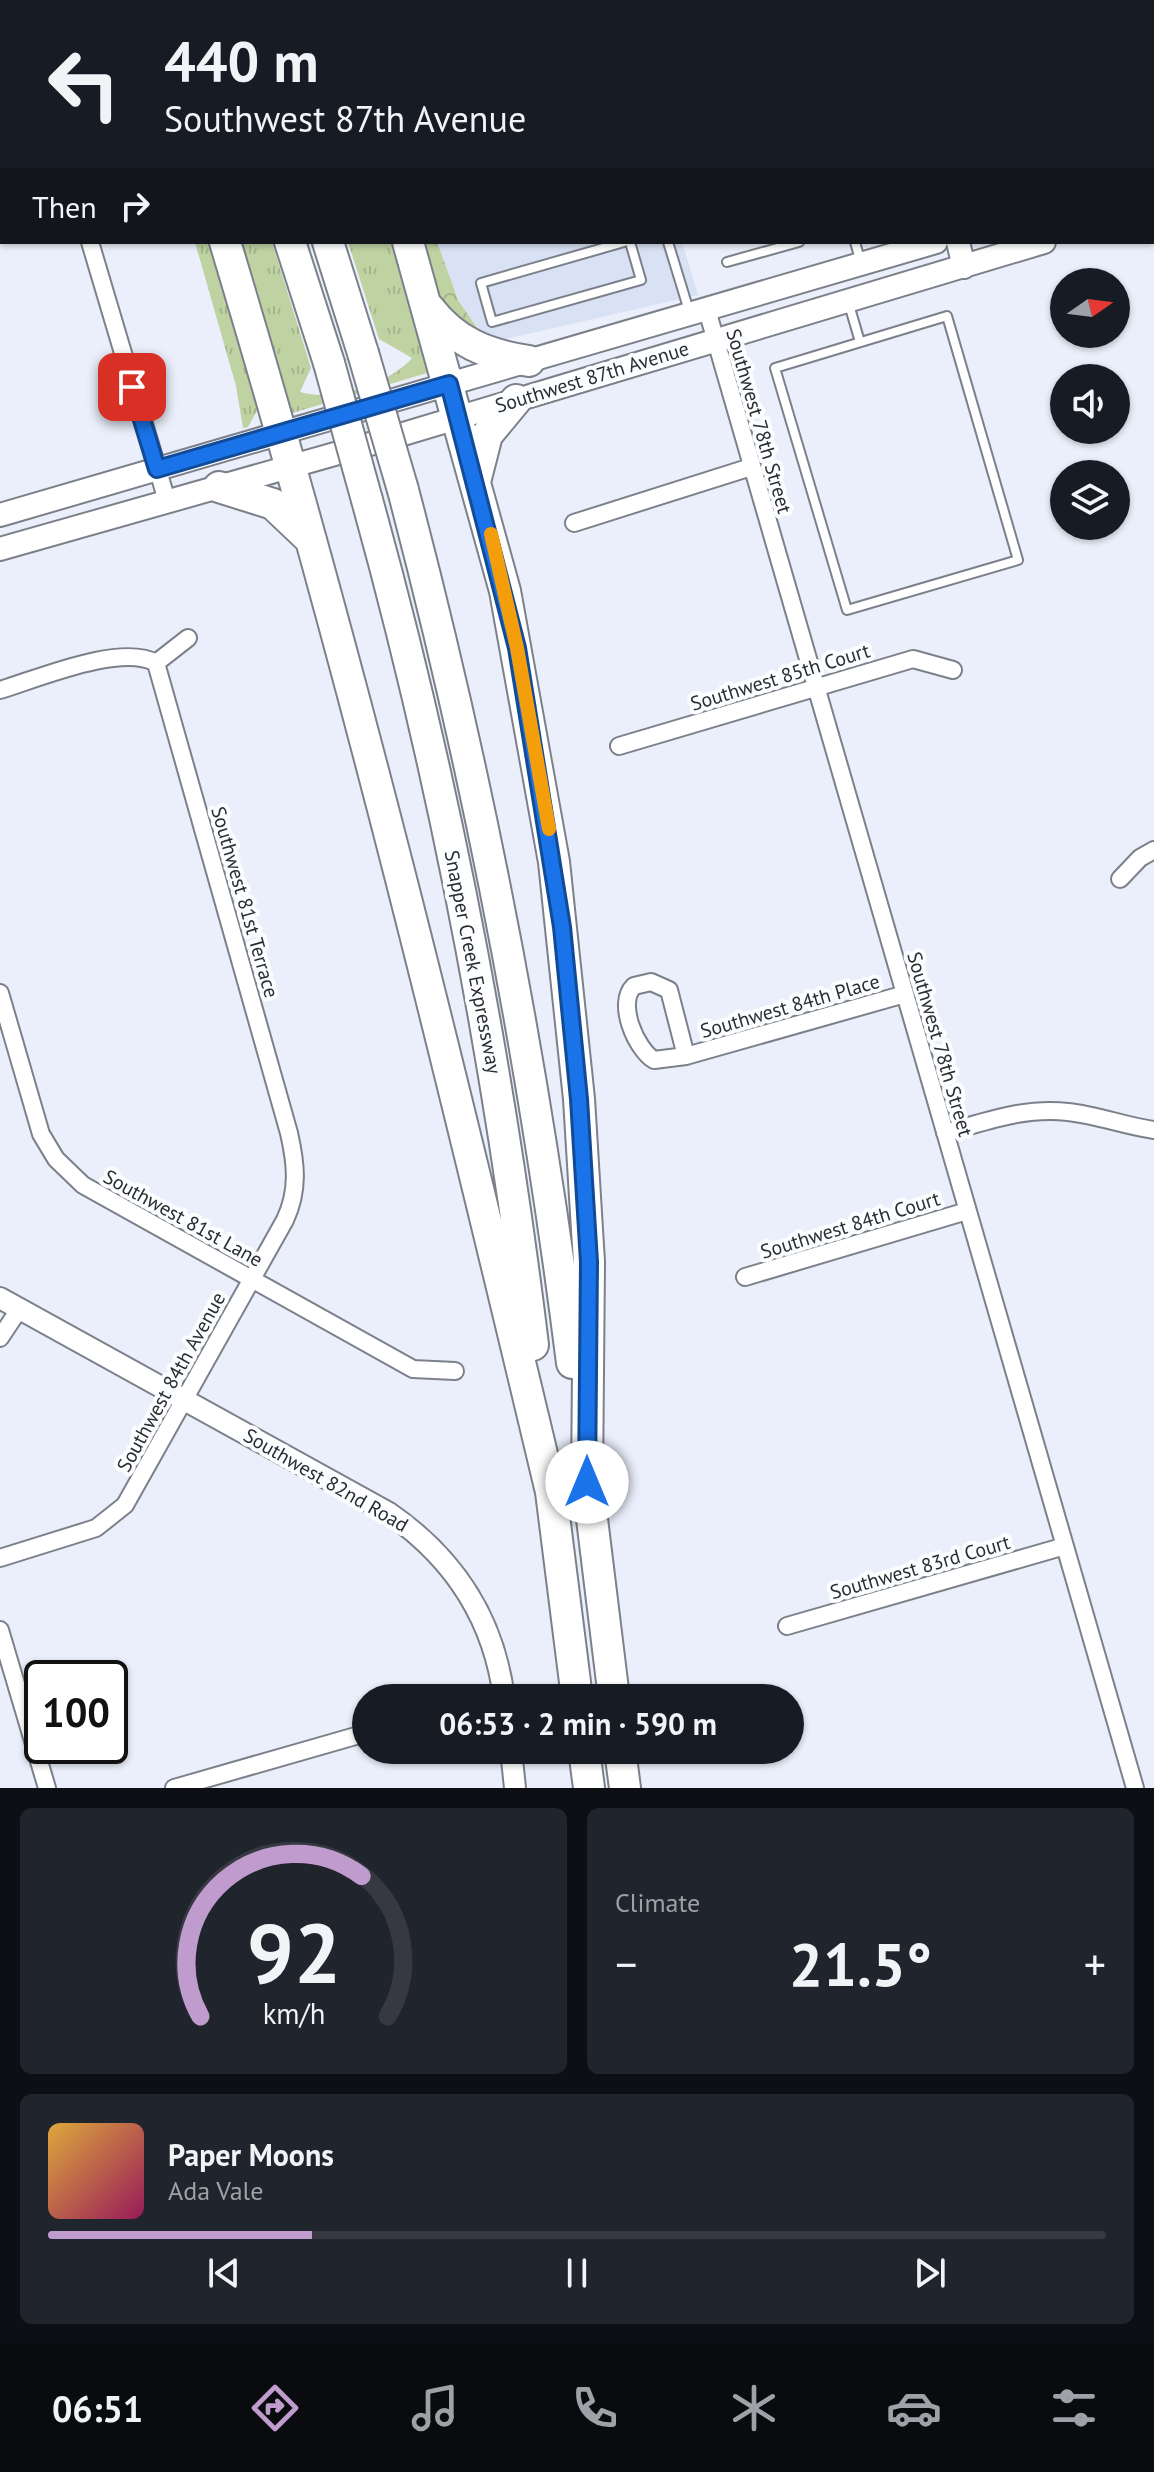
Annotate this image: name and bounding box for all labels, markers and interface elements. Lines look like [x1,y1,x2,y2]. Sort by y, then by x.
text: 440 m [164,25,319,97]
icon: left [32,32,136,136]
text: Southwest 87th Avenue [164,95,526,142]
icon: right [113,184,157,228]
text: Then [32,187,97,226]
north arrow [1050,268,1130,348]
map controls [1050,268,1130,540]
street label: Southwest 78th Street [720,326,798,517]
street label: Southwest 87th Avenue [492,335,692,419]
pin [98,353,166,421]
button: sound [1050,364,1130,444]
icon: arrive [110,365,154,409]
button: layers [1050,460,1130,540]
street label: Southwest 85th Court [687,637,873,717]
street label: Southwest 81st Terrace [205,803,285,1001]
street label: Snapper Creek Expressway [439,848,508,1077]
street label: Southwest 78th Street [901,949,979,1140]
street label: Southwest 84th Place [697,968,883,1044]
street label: Southwest 81st Lane [99,1163,267,1273]
street label: Southwest 84th Court [757,1185,943,1265]
street label: Southwest 84th Avenue [111,1287,231,1477]
street label: Southwest 82nd Road [239,1422,413,1538]
position arrow [545,1440,629,1524]
street label: Southwest 83rd Court [827,1529,1013,1605]
speed limit sign: 100 [24,1660,128,1764]
text: 06:53 · 2 min · 590 m [439,1704,717,1743]
text: Climate [615,1886,700,1919]
text: 92 [246,1898,341,2006]
text: 21.5° [789,1925,932,2003]
text: − [615,1935,637,1992]
text: + [1084,1935,1106,1992]
text: km/h [262,1995,325,2032]
text: Paper Moons [168,2135,334,2174]
text: Ada Vale [168,2174,263,2207]
icon: previous [202,2251,246,2295]
icon: pause [555,2251,599,2295]
icon: next [908,2251,952,2295]
icon: directions [247,2380,303,2436]
icon: music [407,2380,463,2436]
icon: phone [567,2380,623,2436]
icon: climate [726,2380,782,2436]
icon: car [886,2380,942,2436]
icon: filters [1046,2380,1102,2436]
text: 06:51 [52,2385,143,2432]

